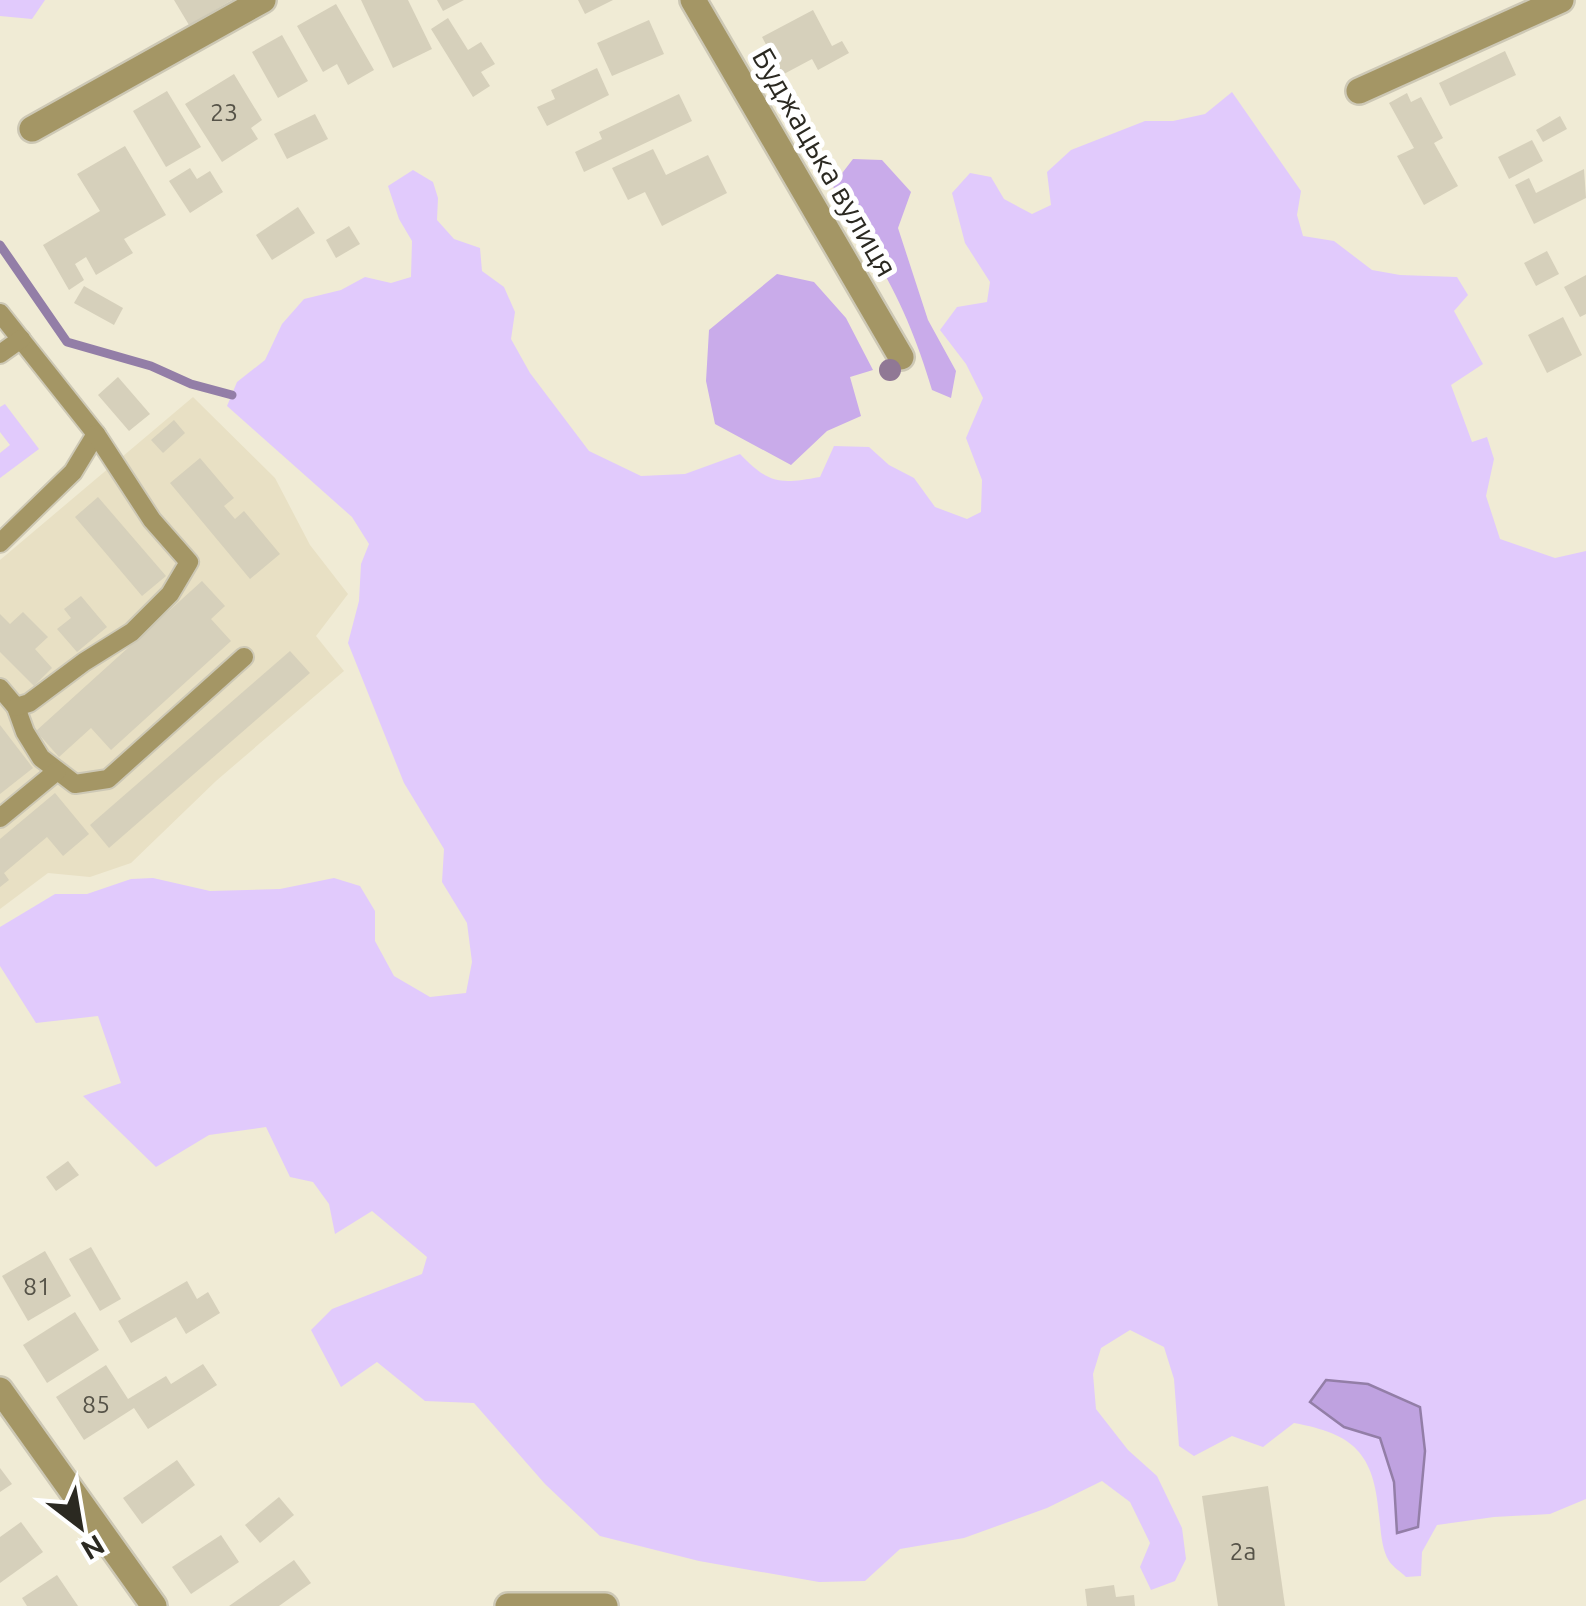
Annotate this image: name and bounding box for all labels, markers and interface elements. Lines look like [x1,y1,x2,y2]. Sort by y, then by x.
street label: Буджацька вулиця [746,42,904,282]
house number: 23 [210,98,238,126]
house number: 81 [23,1272,51,1300]
house number: 85 [82,1390,110,1418]
north arrow [30,1476,130,1576]
text: N [76,1529,110,1567]
house number: 2а [1230,1537,1256,1565]

